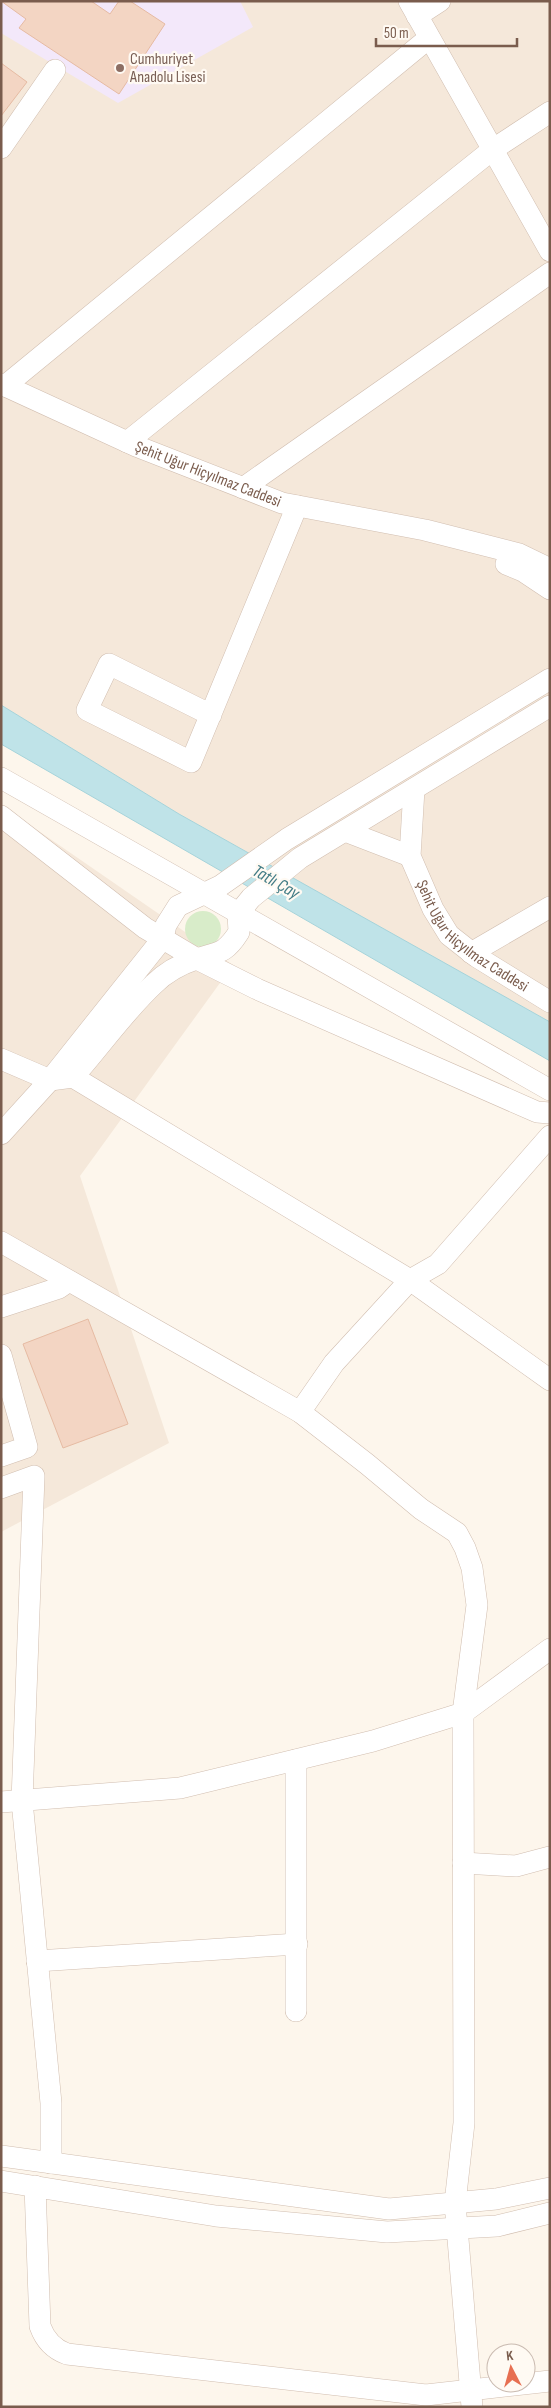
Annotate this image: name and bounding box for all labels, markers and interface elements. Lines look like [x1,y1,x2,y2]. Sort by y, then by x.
scale bar [376,15,517,47]
text: 50 m [384,24,409,43]
place label: Cumhuriyet Anadolu Lisesi [129,50,205,87]
marker: Cumhuriyet Anadolu Lisesi [114,62,126,74]
street label: Şehit Uğur Hiçyılmaz Caddesi [132,437,284,511]
water label: Tatlı Çay [249,860,304,904]
street label: Şehit Uğur Hiçyılmaz Caddesi [412,877,532,996]
north arrow [486,2343,536,2393]
text: K [505,2347,514,2364]

